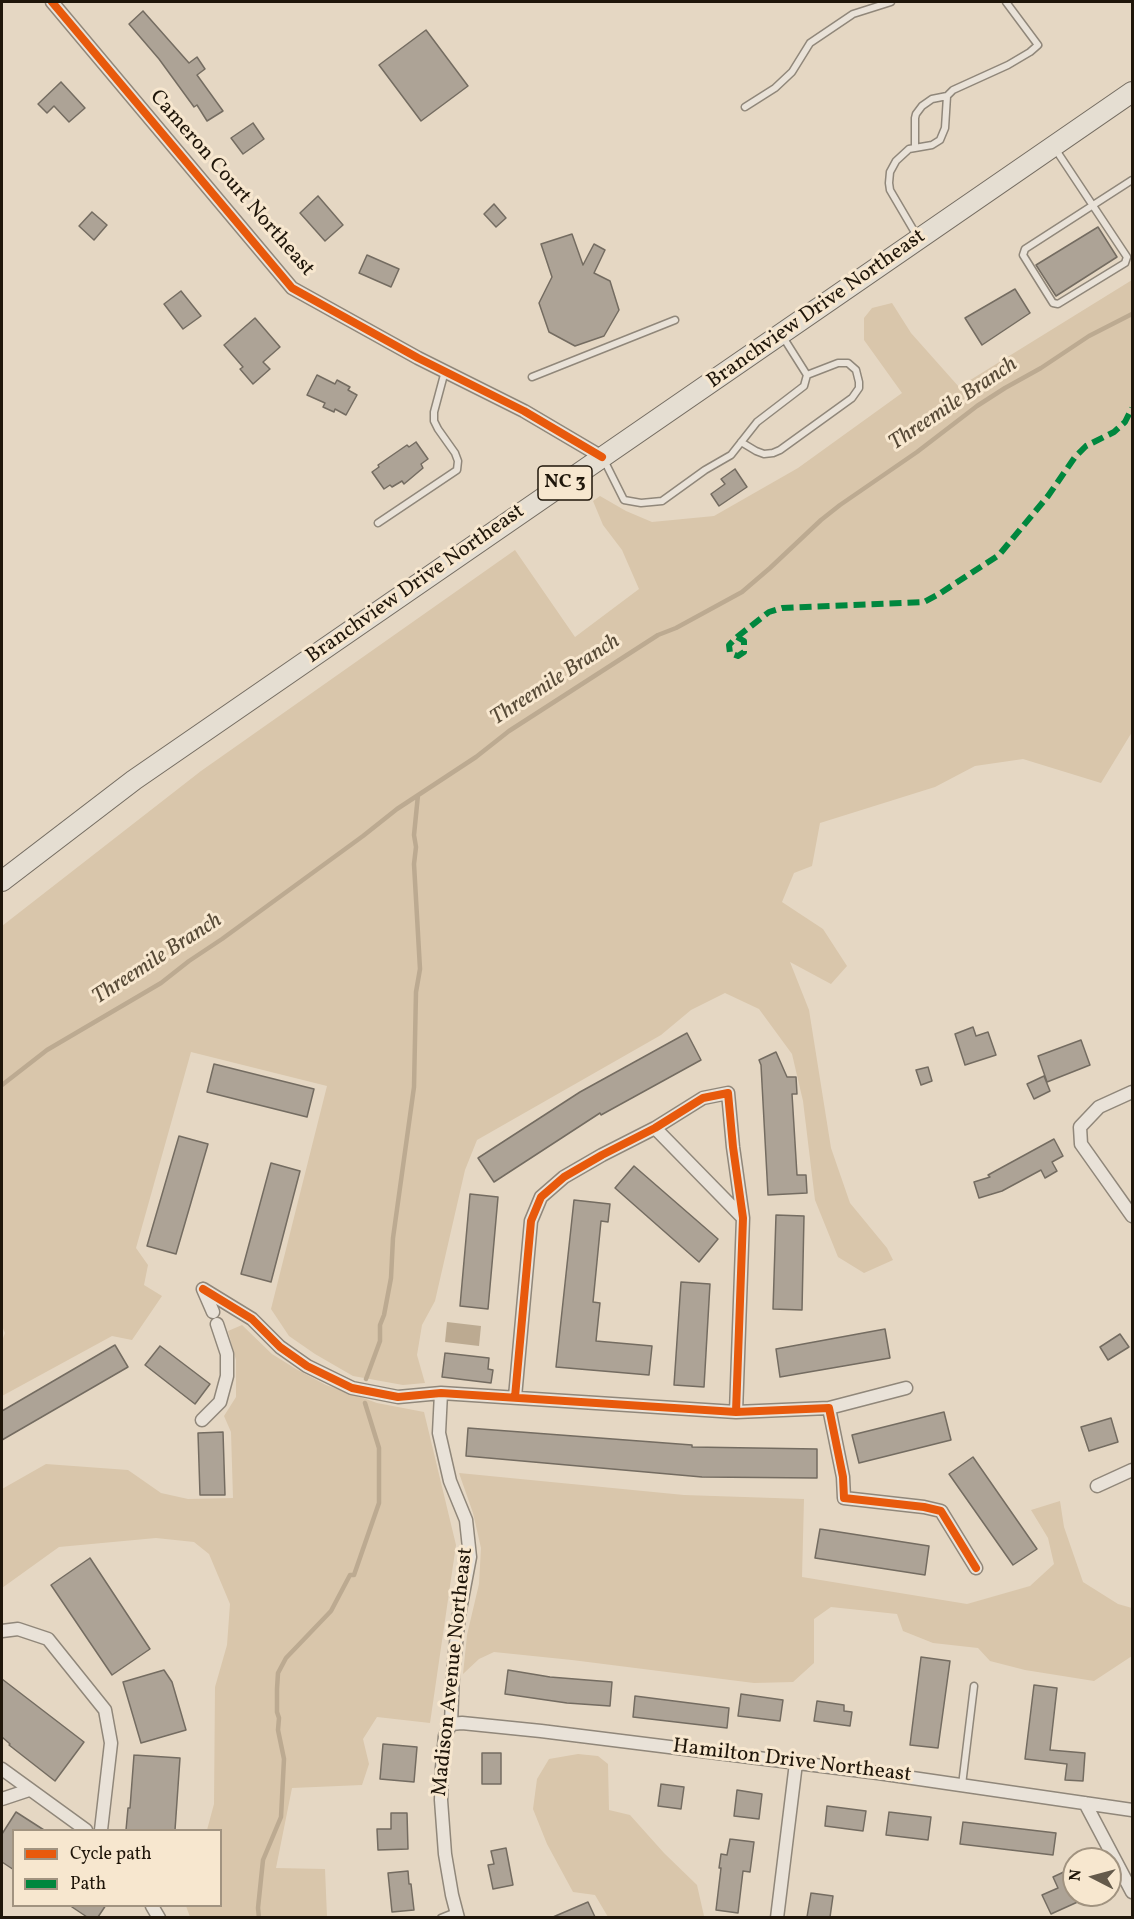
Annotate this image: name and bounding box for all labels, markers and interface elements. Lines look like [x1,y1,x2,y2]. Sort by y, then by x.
street label: Cameron Court Northeast [143,86,319,282]
street label: Branchview Drive Northeast [703,225,931,395]
water label: Threemile Branch [885,352,1023,458]
road number: NC 3 [538,466,592,500]
street label: Branchview Drive Northeast [302,500,530,670]
water label: Threemile Branch [486,629,626,733]
water label: Threemile Branch [88,908,228,1012]
street label: Madison Avenue Northeast [428,1546,480,1798]
street label: Hamilton Drive Northeast [671,1735,913,1789]
legend [12,1829,222,1907]
text: Cycle path [70,1842,152,1867]
north arrow [1062,1847,1122,1907]
text: N [1065,1868,1088,1882]
text: Path [70,1872,106,1897]

